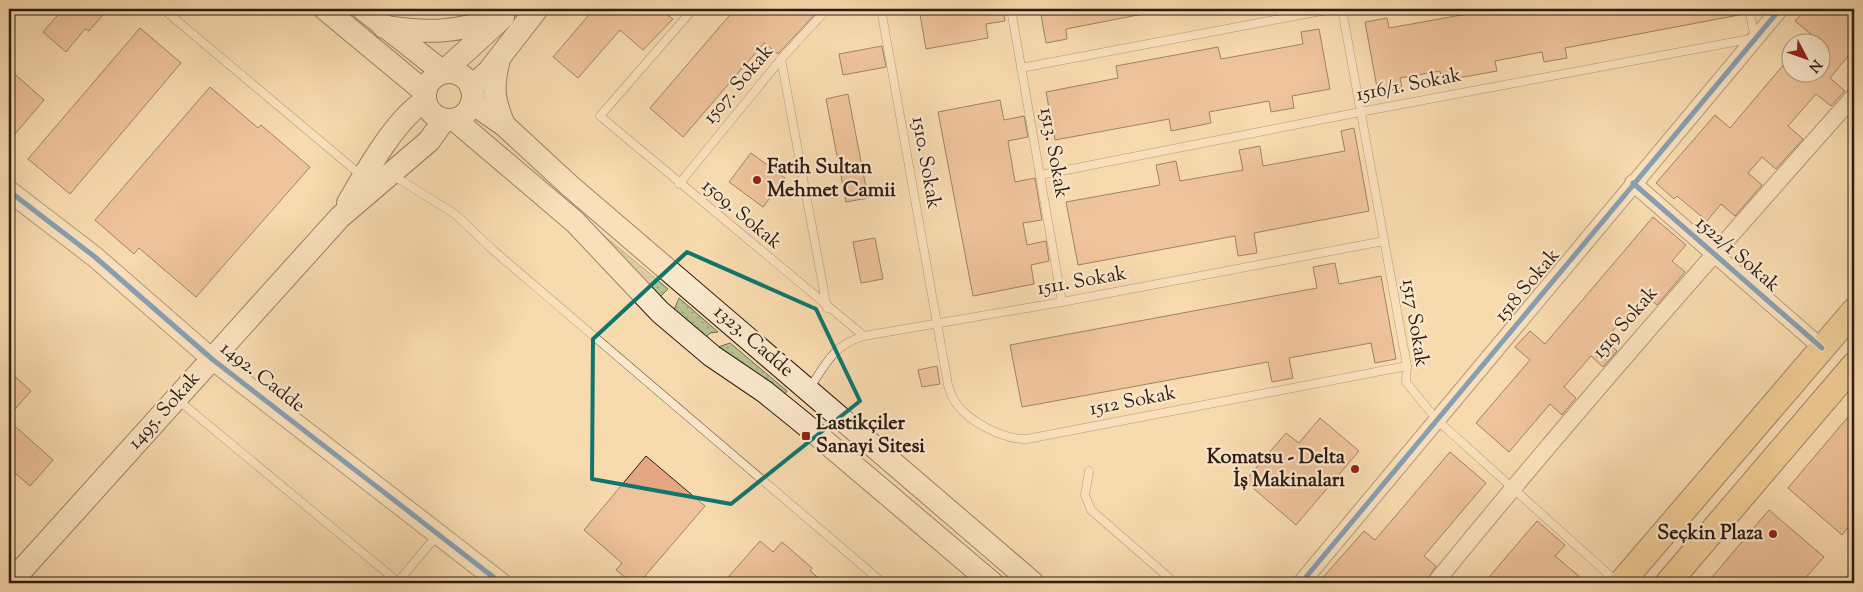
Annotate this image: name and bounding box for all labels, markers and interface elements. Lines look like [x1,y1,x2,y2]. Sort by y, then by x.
north arrow [1780,32,1830,82]
street label: 1507. Sokak [697,39,781,131]
text: N [1803,54,1826,76]
street label: 1516/1. Sokak [1354,62,1464,110]
street label: 1513. Sokak [1031,105,1075,201]
street label: 1510. Sokak [903,115,947,212]
place label: Fatih Sultan Mehmet Camii [767,154,896,206]
street label: 1509. Sokak [695,173,788,257]
marker: Fatih Sultan Mehmet Camii [751,174,763,186]
street label: 1522/1 Sokak [1688,210,1786,300]
street label: 1518 Sokak [1488,243,1568,329]
street label: 1511. Sokak [1035,260,1129,304]
street label: 1517 Sokak [1393,277,1435,369]
street label: 1519 Sokak [1586,280,1666,366]
street label: 1323. Cadde [707,299,799,385]
street label: 1492. Cadde [213,335,311,421]
street label: 1495. Sokak [122,365,208,457]
street label: 1512 Sokak [1087,379,1179,425]
place label: Lastikçiler Sanayi Sitesi [816,410,925,462]
marker: Lastikçiler Sanayi Sitesi [800,430,812,442]
place label: Komatsu - Delta İş Makinaları [1207,444,1346,496]
marker: Komatsu - Delta İş Makinaları [1349,463,1361,475]
place label: Seçkin Plaza [1657,520,1764,549]
marker: Seçkin Plaza [1767,528,1779,540]

